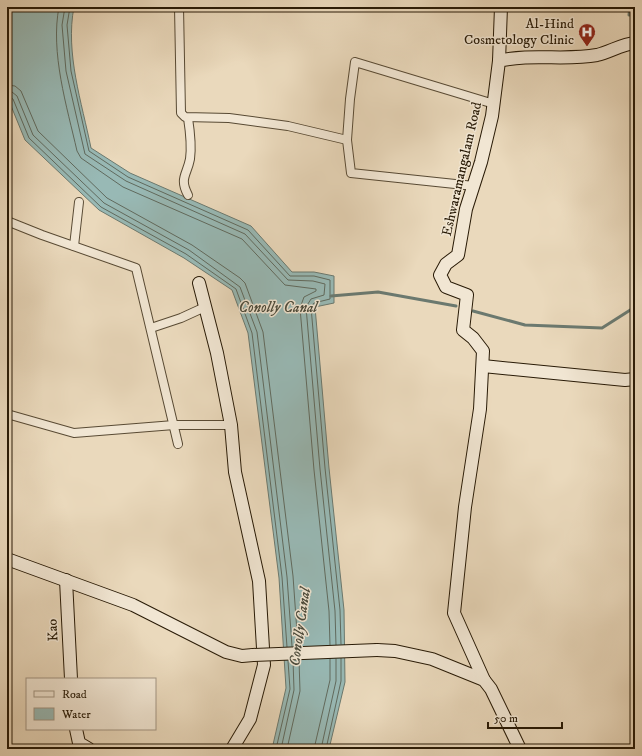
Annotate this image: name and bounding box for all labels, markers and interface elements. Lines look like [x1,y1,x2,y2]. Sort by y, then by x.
place label: Al-Hind Cosmetology Clinic [464,15,574,49]
hospital icon: Al-Hind Cosmetology Clinic [577,22,597,47]
street label: Eshwaramangalam Road [438,100,486,238]
water label: Conolly Canal [238,298,320,317]
water label: Conolly Canal [285,584,315,667]
street label: Kao [44,618,62,642]
legend [26,678,156,730]
text: Road [62,687,87,702]
scale bar [488,704,562,730]
text: Water [61,707,91,722]
text: 50 m [494,711,518,726]

